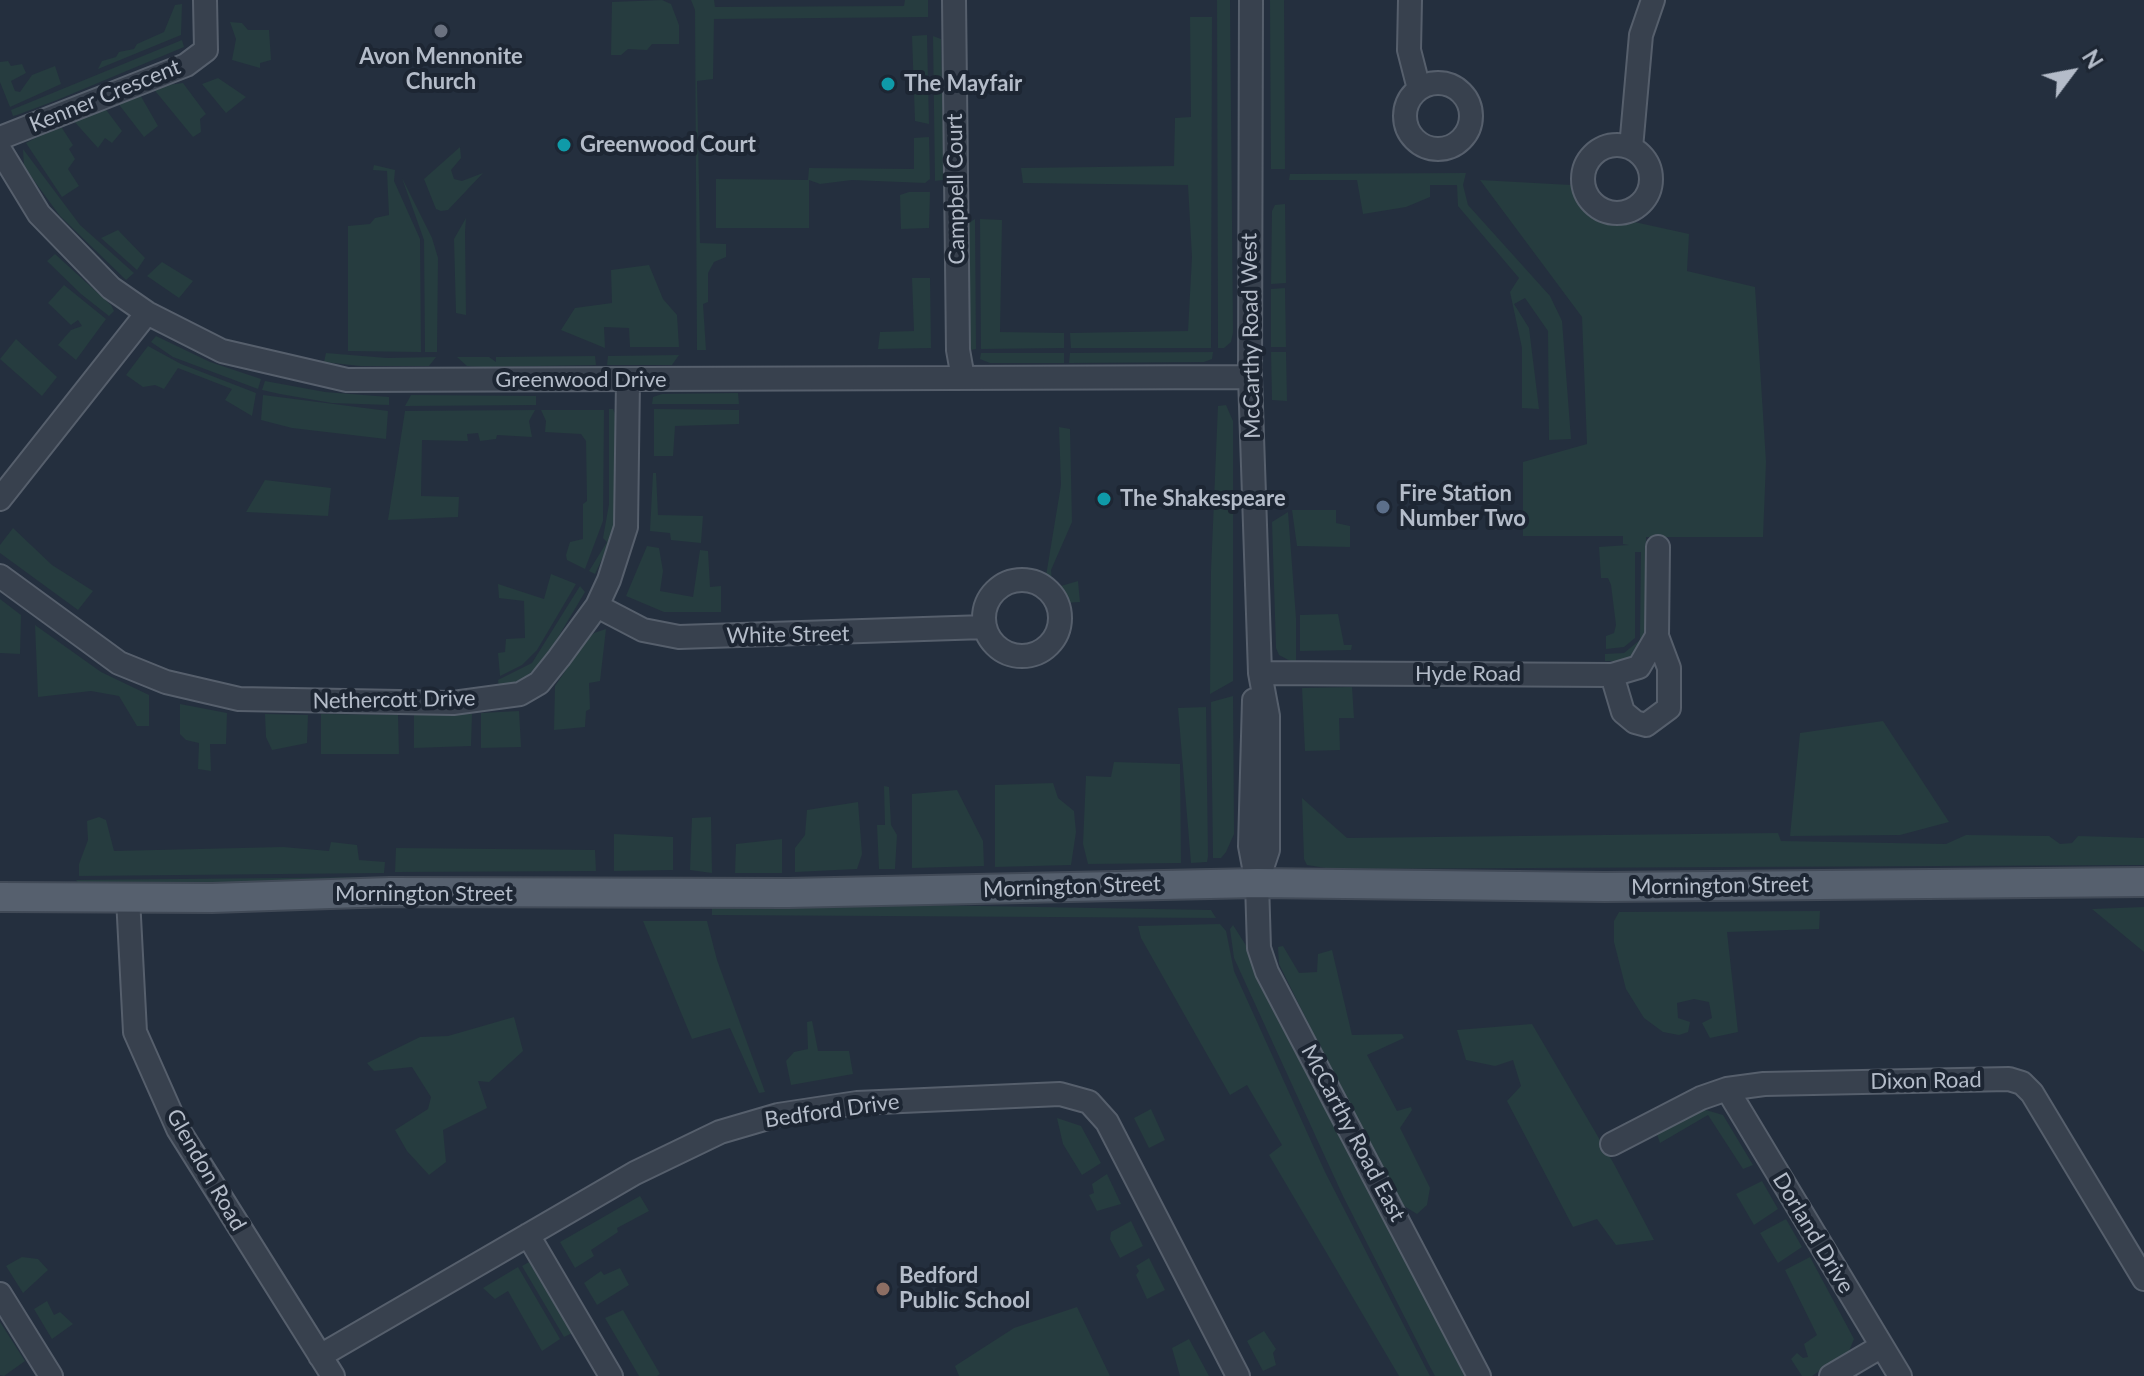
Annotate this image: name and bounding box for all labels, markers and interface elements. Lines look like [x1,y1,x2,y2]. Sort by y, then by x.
marker: Avon Mennonite Church [432,22,450,40]
north arrow [2032,32,2112,112]
place label: Avon Mennonite Church [359,44,523,96]
text: N [2077,45,2109,73]
street label: Kenner Crescent [26,54,184,138]
place label: The Mayfair [904,71,1022,97]
marker: The Mayfair [879,75,897,93]
street label: Campbell Court [941,113,971,265]
place label: Greenwood Court [580,132,756,158]
marker: Greenwood Court [555,136,573,154]
street label: McCarthy Road West [1236,233,1266,439]
street label: Greenwood Drive [495,367,667,393]
place label: Fire Station Number Two [1399,481,1526,532]
place label: The Shakespeare [1120,486,1286,512]
marker: The Shakespeare [1095,490,1113,508]
marker: Fire Station Number Two [1374,498,1392,516]
street label: White Street [726,621,850,649]
street label: Hyde Road [1415,661,1521,687]
street label: Nethercott Drive [312,685,476,715]
street label: Mornington Street [983,871,1161,903]
street label: Mornington Street [1631,871,1809,901]
street label: Mornington Street [335,881,513,907]
street label: McCarthy Road East [1295,1040,1411,1226]
street label: Dixon Road [1870,1067,1982,1095]
street label: Bedford Drive [763,1088,901,1134]
street label: Glendon Road [160,1104,252,1236]
street label: Dorland Drive [1767,1168,1859,1298]
place label: Bedford Public School [899,1263,1030,1314]
marker: Bedford Public School [874,1280,892,1298]

